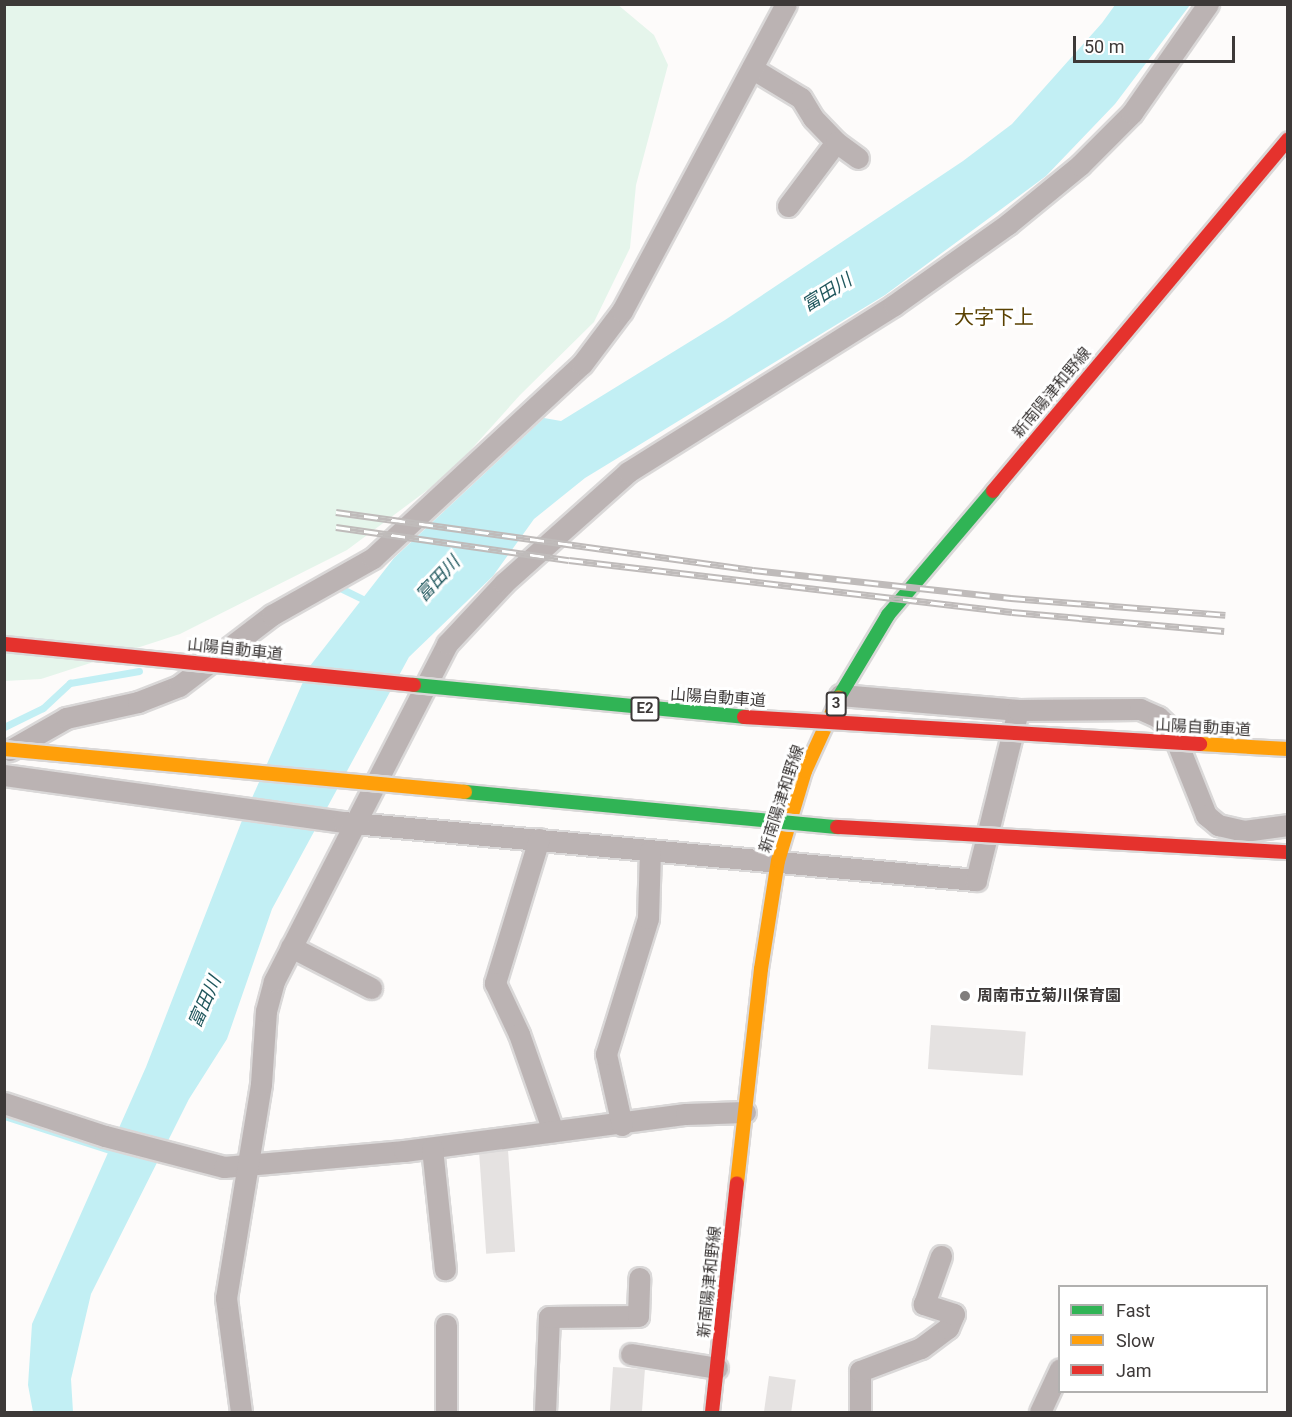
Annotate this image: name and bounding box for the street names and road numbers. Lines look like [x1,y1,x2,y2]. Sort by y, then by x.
street label: 新南陽津和野線 [1009,344,1095,442]
street label: 山陽自動車道 [186,635,284,665]
street label: 山陽自動車道 [669,685,767,711]
road number: 3 [826,692,846,716]
road number: E2 [630,697,660,721]
street label: 山陽自動車道 [1155,716,1251,740]
street label: 新南陽津和野線 [756,743,808,855]
street label: 新南陽津和野線 [695,1225,725,1339]

